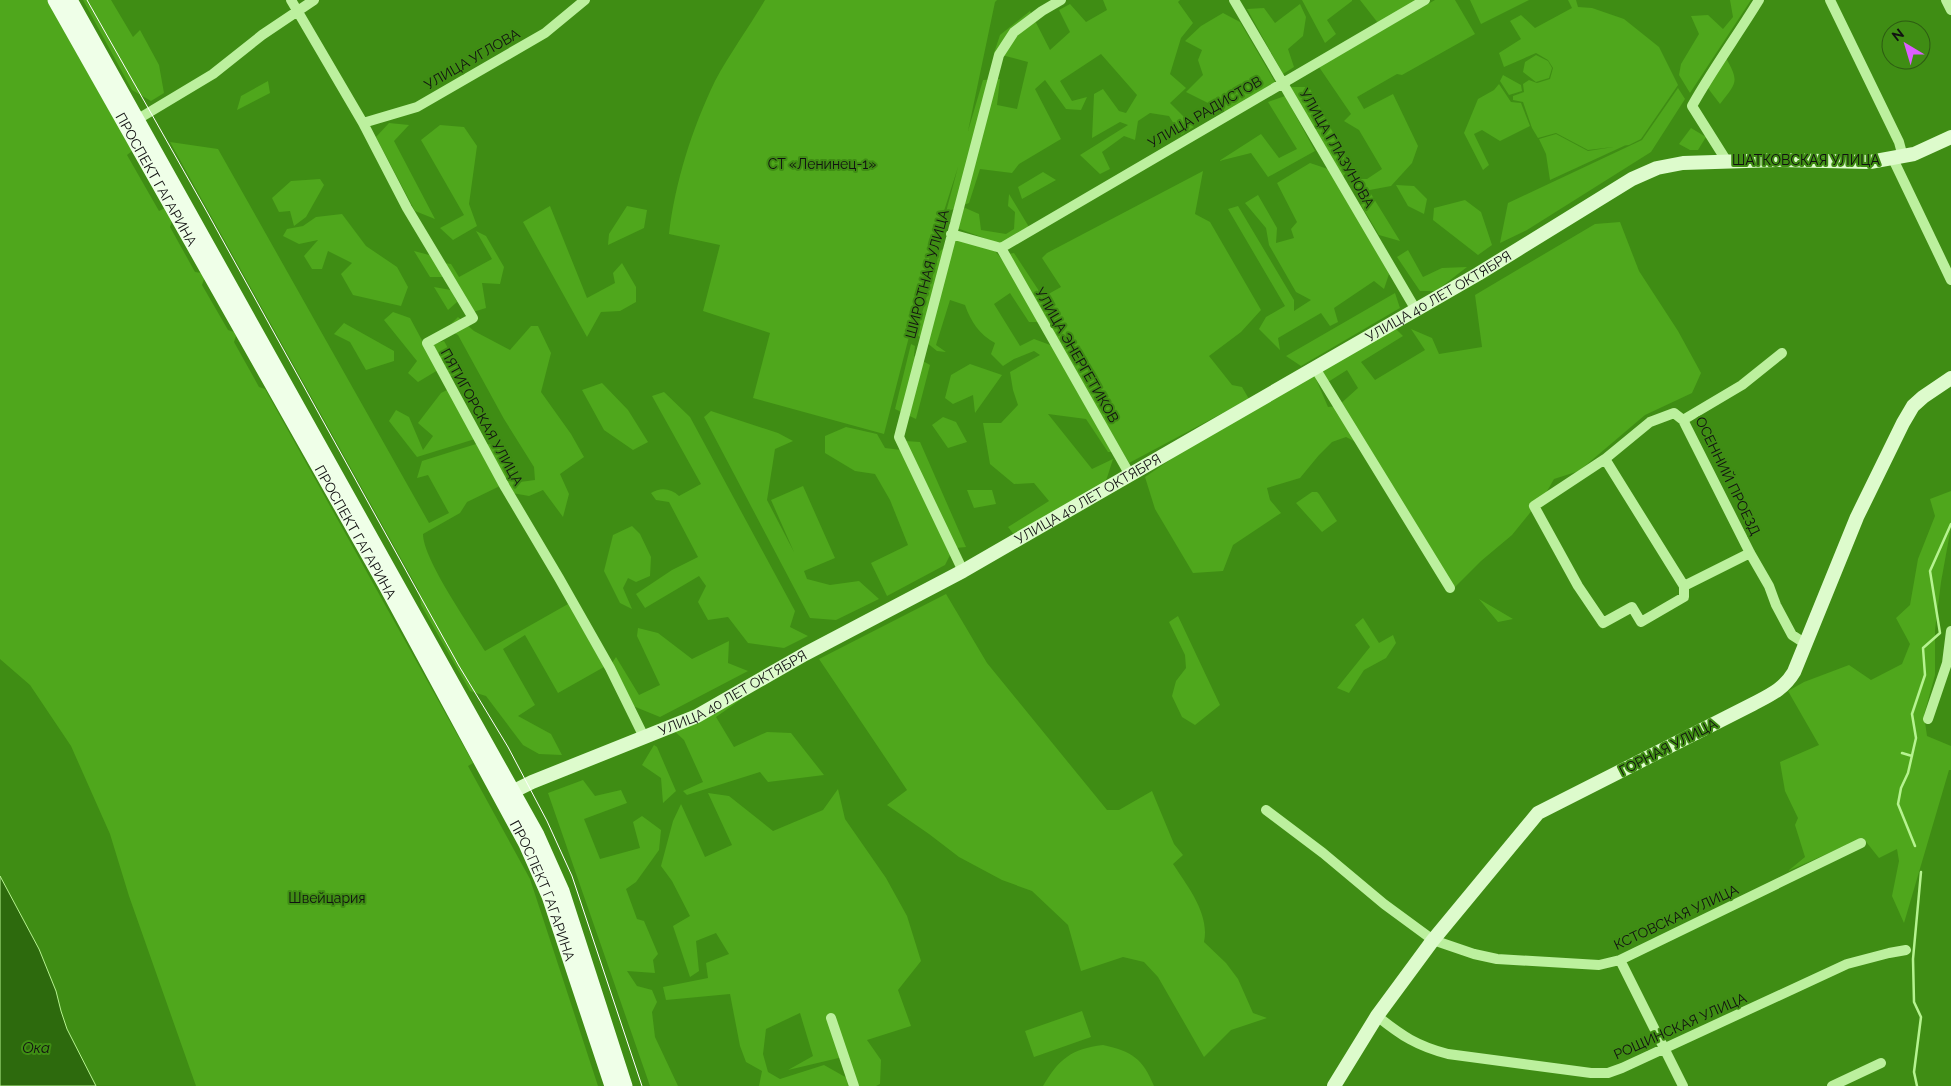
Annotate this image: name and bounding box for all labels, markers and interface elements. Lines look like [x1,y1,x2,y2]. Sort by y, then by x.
north arrow [1881,20,1931,70]
street label: УЛИЦА УГЛОВА [421,25,523,93]
text: N [1889,25,1907,44]
street label: УЛИЦА РАДИСТОВ [1145,73,1265,151]
street label: УЛИЦА ГЛАЗУНОВА [1296,86,1378,211]
street label: ПРОСПЕКТ ГАГАРИНА [112,110,201,249]
street label: ШАТКОВСКАЯ УЛИЦА [1732,152,1881,168]
park label: СТ «Ленинец-1» [768,156,876,172]
street label: ШИРОТНАЯ УЛИЦА [902,207,952,340]
street label: УЛИЦА 40 ЛЕТ ОКТЯБРЯ [1363,247,1514,345]
street label: УЛИЦА ЭНЕРГЕТИКОВ [1032,285,1122,425]
street label: ПЯТИГОРСКАЯ УЛИЦА [438,346,527,489]
street label: ОСЕННИЙ ПРОЕЗД [1692,414,1765,538]
street label: УЛИЦА 40 ЛЕТ ОКТЯБРЯ [1012,451,1164,547]
street label: ПРОСПЕКТ ГАГАРИНА [312,462,400,602]
street label: УЛИЦА 40 ЛЕТ ОКТЯБРЯ [656,647,810,739]
street label: ГОРНАЯ УЛИЦА [1616,715,1720,779]
street label: ПРОСПЕКТ ГАГАРИНА [507,817,578,963]
street label: КСТОВСКАЯ УЛИЦА [1611,881,1741,953]
park label: Швейцария [288,890,366,906]
street label: РОЩИНСКАЯ УЛИЦА [1611,989,1749,1063]
water label: Ока [22,1039,50,1057]

